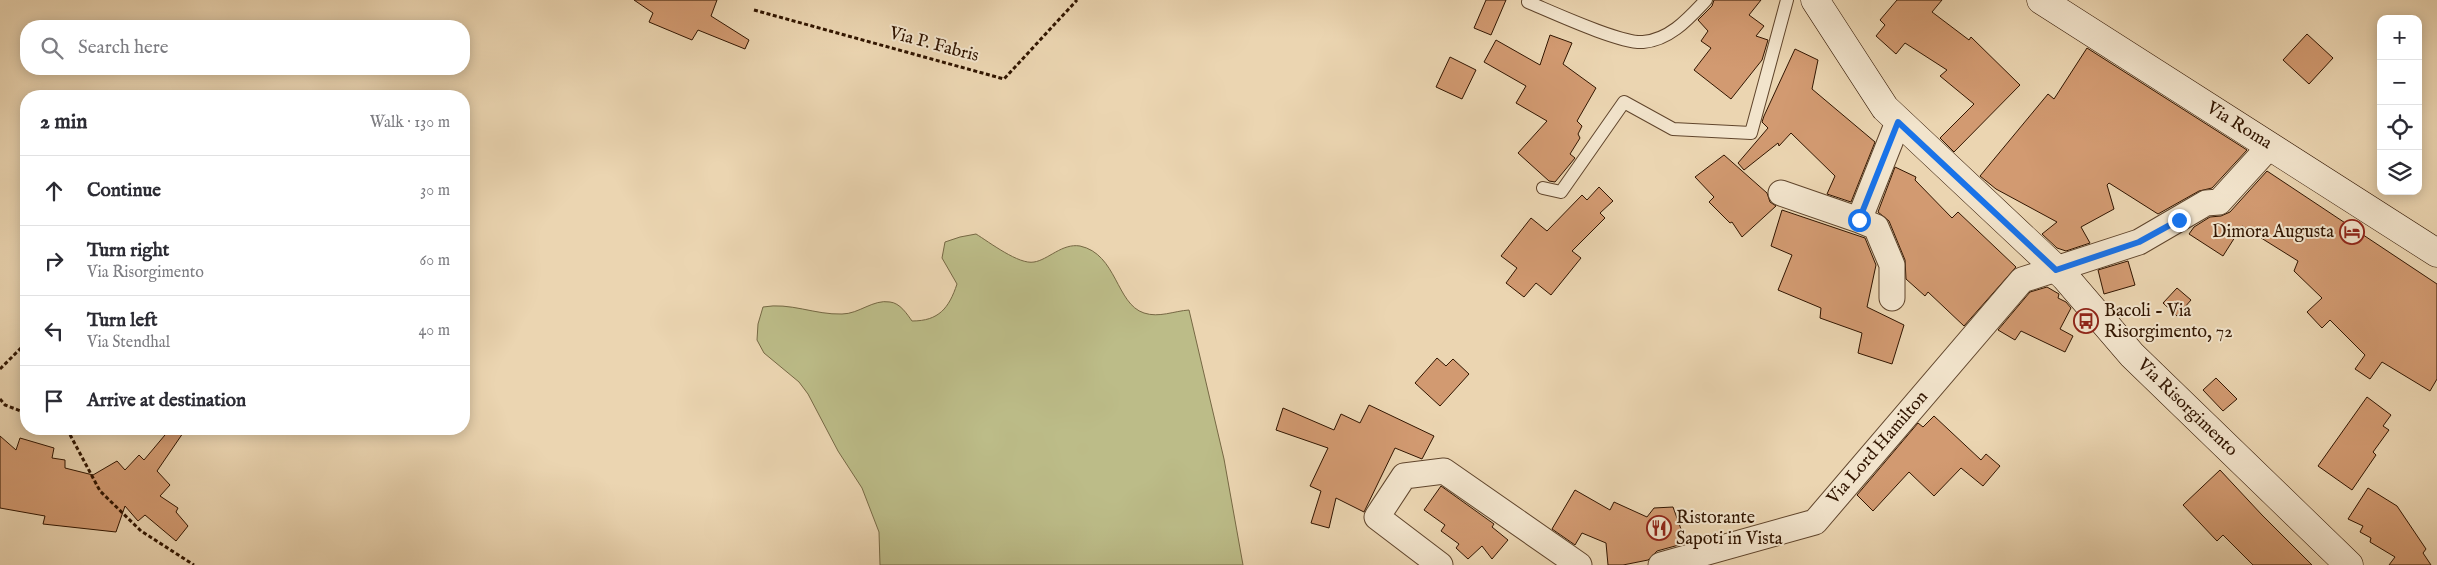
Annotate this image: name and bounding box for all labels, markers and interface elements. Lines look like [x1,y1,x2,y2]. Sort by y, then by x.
map controls [2377,15,2422,195]
button: + [2377,15,2422,60]
search box [20,20,470,75]
street label: Via P. Fabris [886,22,981,68]
icon: search [38,34,66,62]
text: Search here [78,36,169,60]
button: − [2377,60,2422,105]
street label: Via Roma [2201,96,2276,155]
button: locate [2377,105,2422,150]
text: 2 min [40,109,87,136]
text: Walk · 130 m [370,113,450,133]
button: layers [2377,150,2422,195]
icon: ahead [40,177,68,205]
text: Continue [87,179,161,203]
text: 30 m [420,181,450,201]
route start [1848,209,1871,232]
route end [2168,209,2191,232]
hotel icon: Dimora Augusta [2339,219,2365,245]
place label: Dimora Augusta [2212,221,2334,244]
text: Turn right [87,239,169,263]
icon: right [40,247,68,275]
text: 60 m [420,251,450,271]
text: Via Risorgimento [87,263,204,283]
place label: Bacoli - Via Risorgimento, 72 [2104,300,2233,344]
bus stop icon: Bacoli - Via Risorgimento, 72 [2073,308,2099,334]
text: Turn left [87,309,158,333]
icon: left [40,317,68,345]
text: 40 m [418,321,450,341]
text: Via Stendhal [87,333,170,353]
street label: Via Risorgimento [2131,353,2242,462]
street label: Via Lord Hamilton [1822,386,1934,510]
icon: arrive [40,387,68,415]
text: Arrive at destination [87,389,246,413]
place label: Ristorante Sapoti in Vista [1676,507,1783,551]
restaurant icon: Ristorante Sapoti in Vista [1646,515,1672,541]

